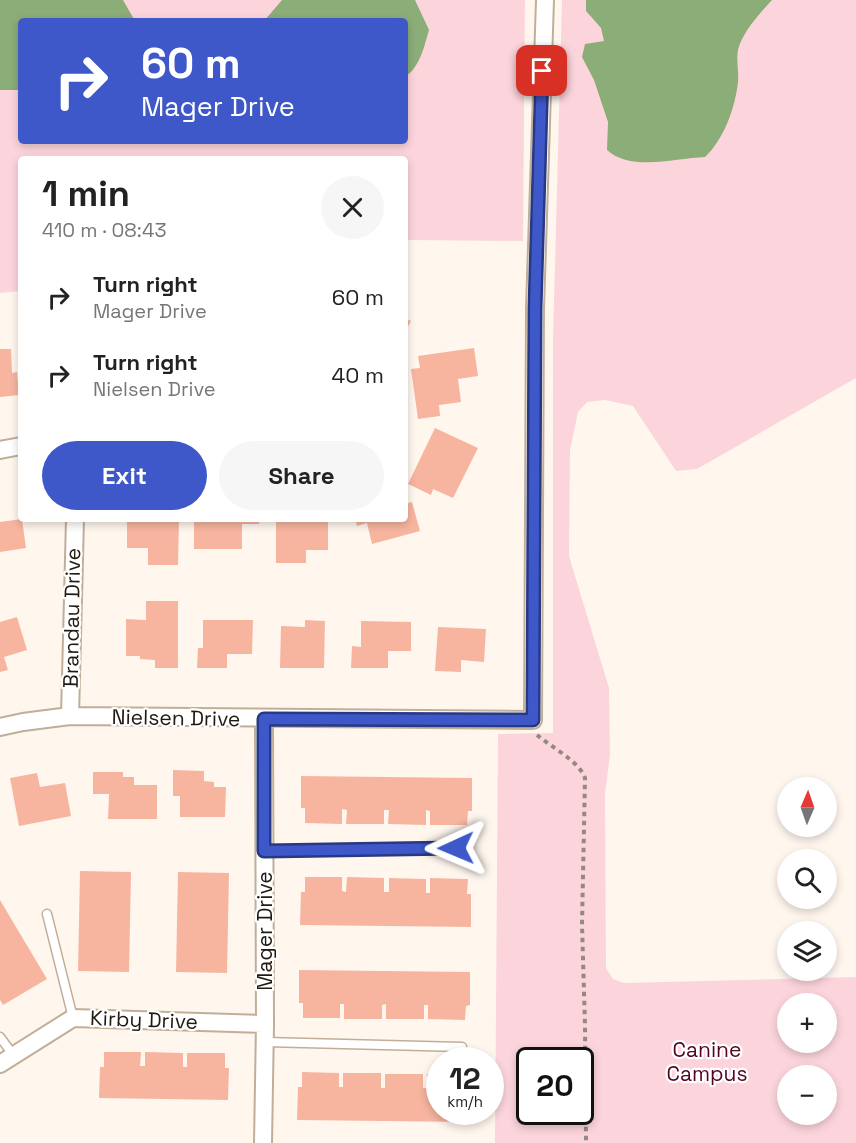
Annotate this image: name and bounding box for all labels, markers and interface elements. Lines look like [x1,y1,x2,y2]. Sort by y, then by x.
text: 60 m [141,37,241,90]
icon: right [42,42,120,120]
pin [516,45,567,96]
icon: arrive [525,54,558,87]
text: Mager Drive [141,89,295,124]
text: 1 min [42,171,130,217]
button: close [321,176,384,239]
text: 410 m · 08:43 [42,217,166,243]
text: Turn right [93,270,198,298]
icon: right [42,281,75,314]
text: 60 m [332,283,384,311]
text: Mager Drive [93,298,207,324]
text: Turn right [93,348,198,376]
icon: right [42,359,75,392]
text: 40 m [332,361,384,389]
text: Nielsen Drive [93,376,216,402]
button: Exit [42,441,207,510]
button: Share [219,441,384,510]
street label: Brandau Drive [57,548,86,688]
street label: Nielsen Drive [111,703,241,732]
north arrow [777,777,837,837]
map controls [777,777,837,1125]
position arrow [424,816,488,880]
button: search [777,849,837,909]
street label: Mager Drive [251,871,278,991]
button: layers [777,921,837,981]
button: + [777,993,837,1053]
street label: Kirby Drive [90,1004,198,1035]
park label: Canine Campus [666,1036,748,1087]
speed limit sign: 20 [516,1047,594,1125]
text: 12 [449,1059,481,1098]
button: − [777,1065,837,1125]
text: km/h [447,1092,483,1111]

